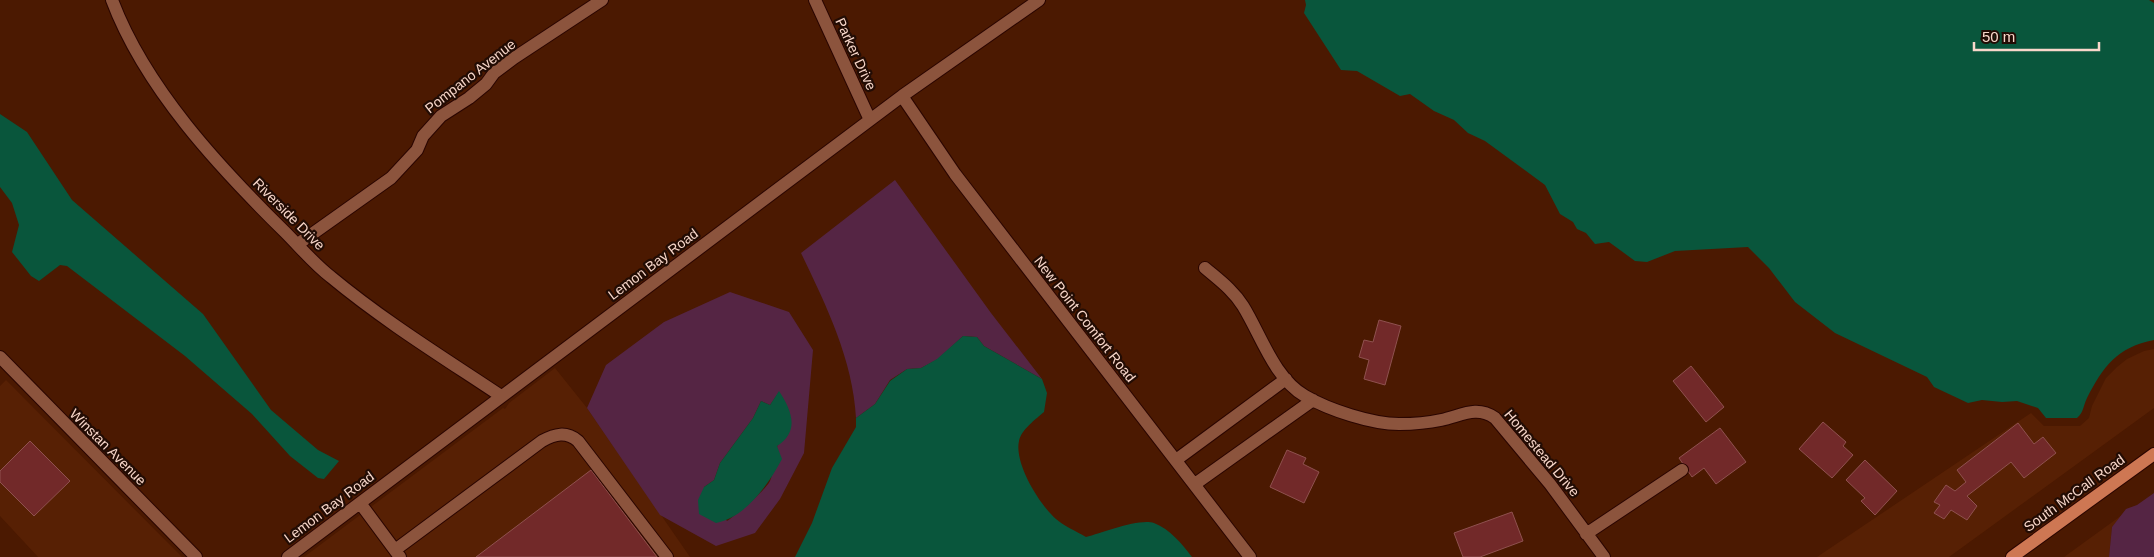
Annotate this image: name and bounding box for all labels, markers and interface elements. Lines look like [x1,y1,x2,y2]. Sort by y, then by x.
street label: Parker Drive [832,15,880,93]
scale bar [1974,20,2099,52]
text: 50 m [1982,28,2015,45]
street label: Pompano Avenue [422,36,519,116]
street label: Riverside Drive [250,175,328,253]
street label: Lemon Bay Road [605,225,701,303]
street label: New Point Comfort Road [1031,253,1139,385]
street label: Winstan Avenue [67,406,149,488]
street label: Homestead Drive [1501,406,1583,500]
street label: South McCall Road [2021,451,2127,535]
street label: Lemon Bay Road [281,468,377,546]

